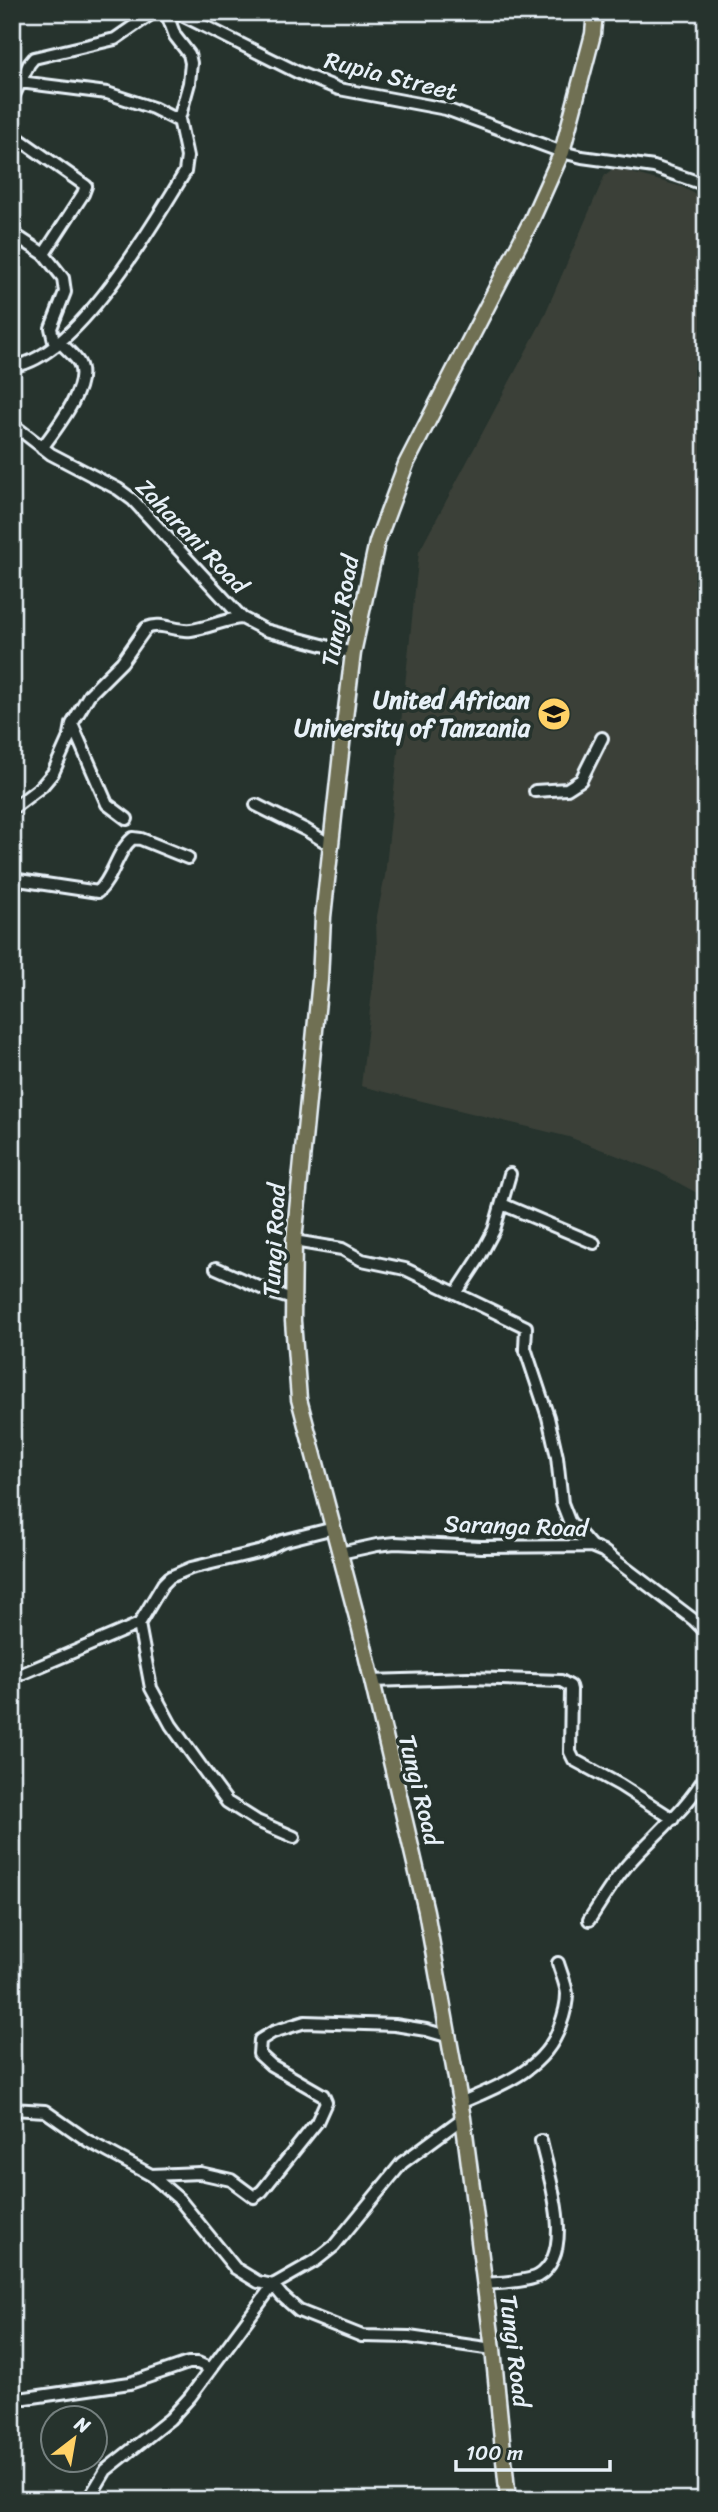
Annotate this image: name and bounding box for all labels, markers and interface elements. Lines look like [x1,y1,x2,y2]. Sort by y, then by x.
street label: Rupia Street [320,39,462,113]
street label: Zaharani Road [125,468,260,606]
street label: Tungi Road [309,550,372,671]
place label: United African University of Tanzania [294,679,531,749]
school or university icon: United African University of Tanzania [535,695,573,733]
street label: Tungi Road [250,1181,298,1298]
street label: Saranga Road [443,1503,591,1550]
street label: Tungi Road [386,1730,454,1851]
street label: Tungi Road [487,2292,543,2411]
north arrow [38,2404,108,2474]
text: N [67,2407,97,2443]
scale bar [456,2428,610,2472]
text: 100 m [466,2434,523,2472]

